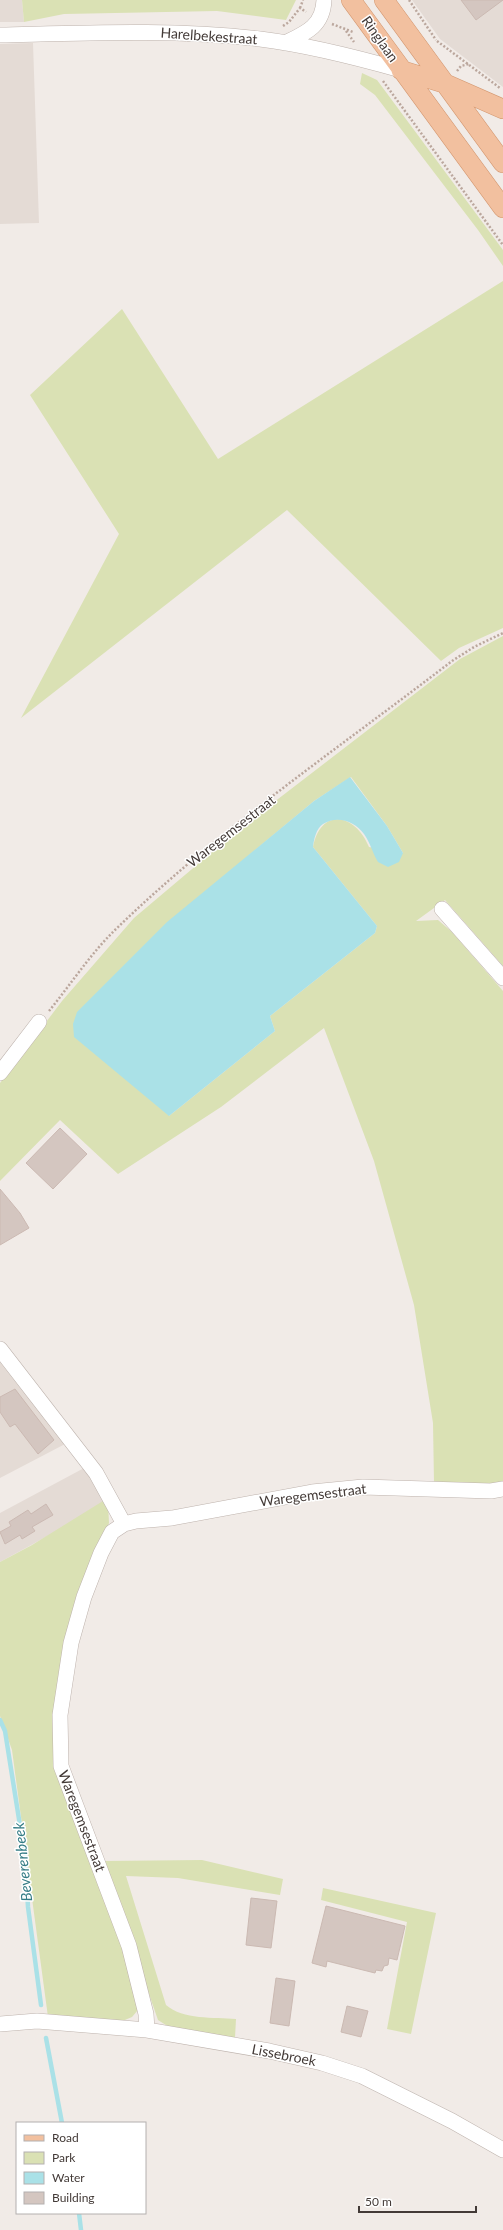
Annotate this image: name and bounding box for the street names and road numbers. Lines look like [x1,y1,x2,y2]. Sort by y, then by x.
street label: Ringlaan [358,12,402,65]
street label: Harelbekestraat [160,24,258,47]
street label: Waregemsestraat [183,791,278,870]
street label: Waregemsestraat [259,1480,367,1509]
street label: Waregemsestraat [55,1768,110,1874]
street label: Lissebroek [250,2040,319,2069]

